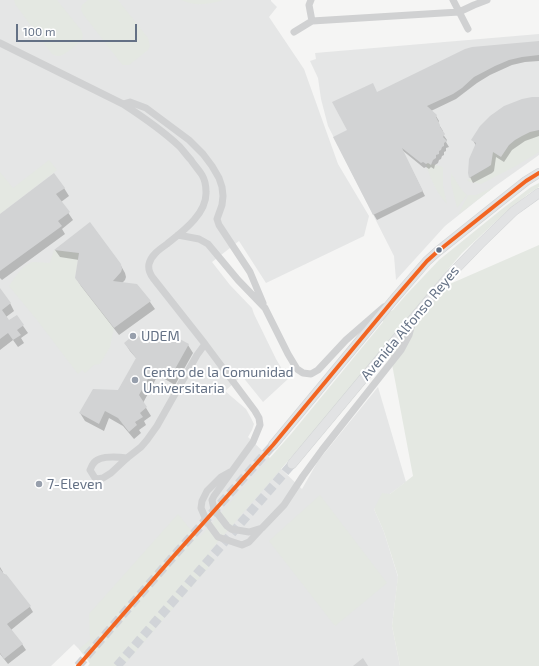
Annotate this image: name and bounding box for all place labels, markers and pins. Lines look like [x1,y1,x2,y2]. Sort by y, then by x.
unlabelled marker [434,245,444,255]
place label: UDEM [141,328,180,344]
marker: UDEM [128,331,138,341]
place label: Centro de la Comunidad Universitaria [143,364,294,396]
marker: Centro de la Comunidad Universitaria [130,375,140,385]
place label: 7-Eleven [47,476,103,492]
marker: 7-Eleven [34,479,44,489]

